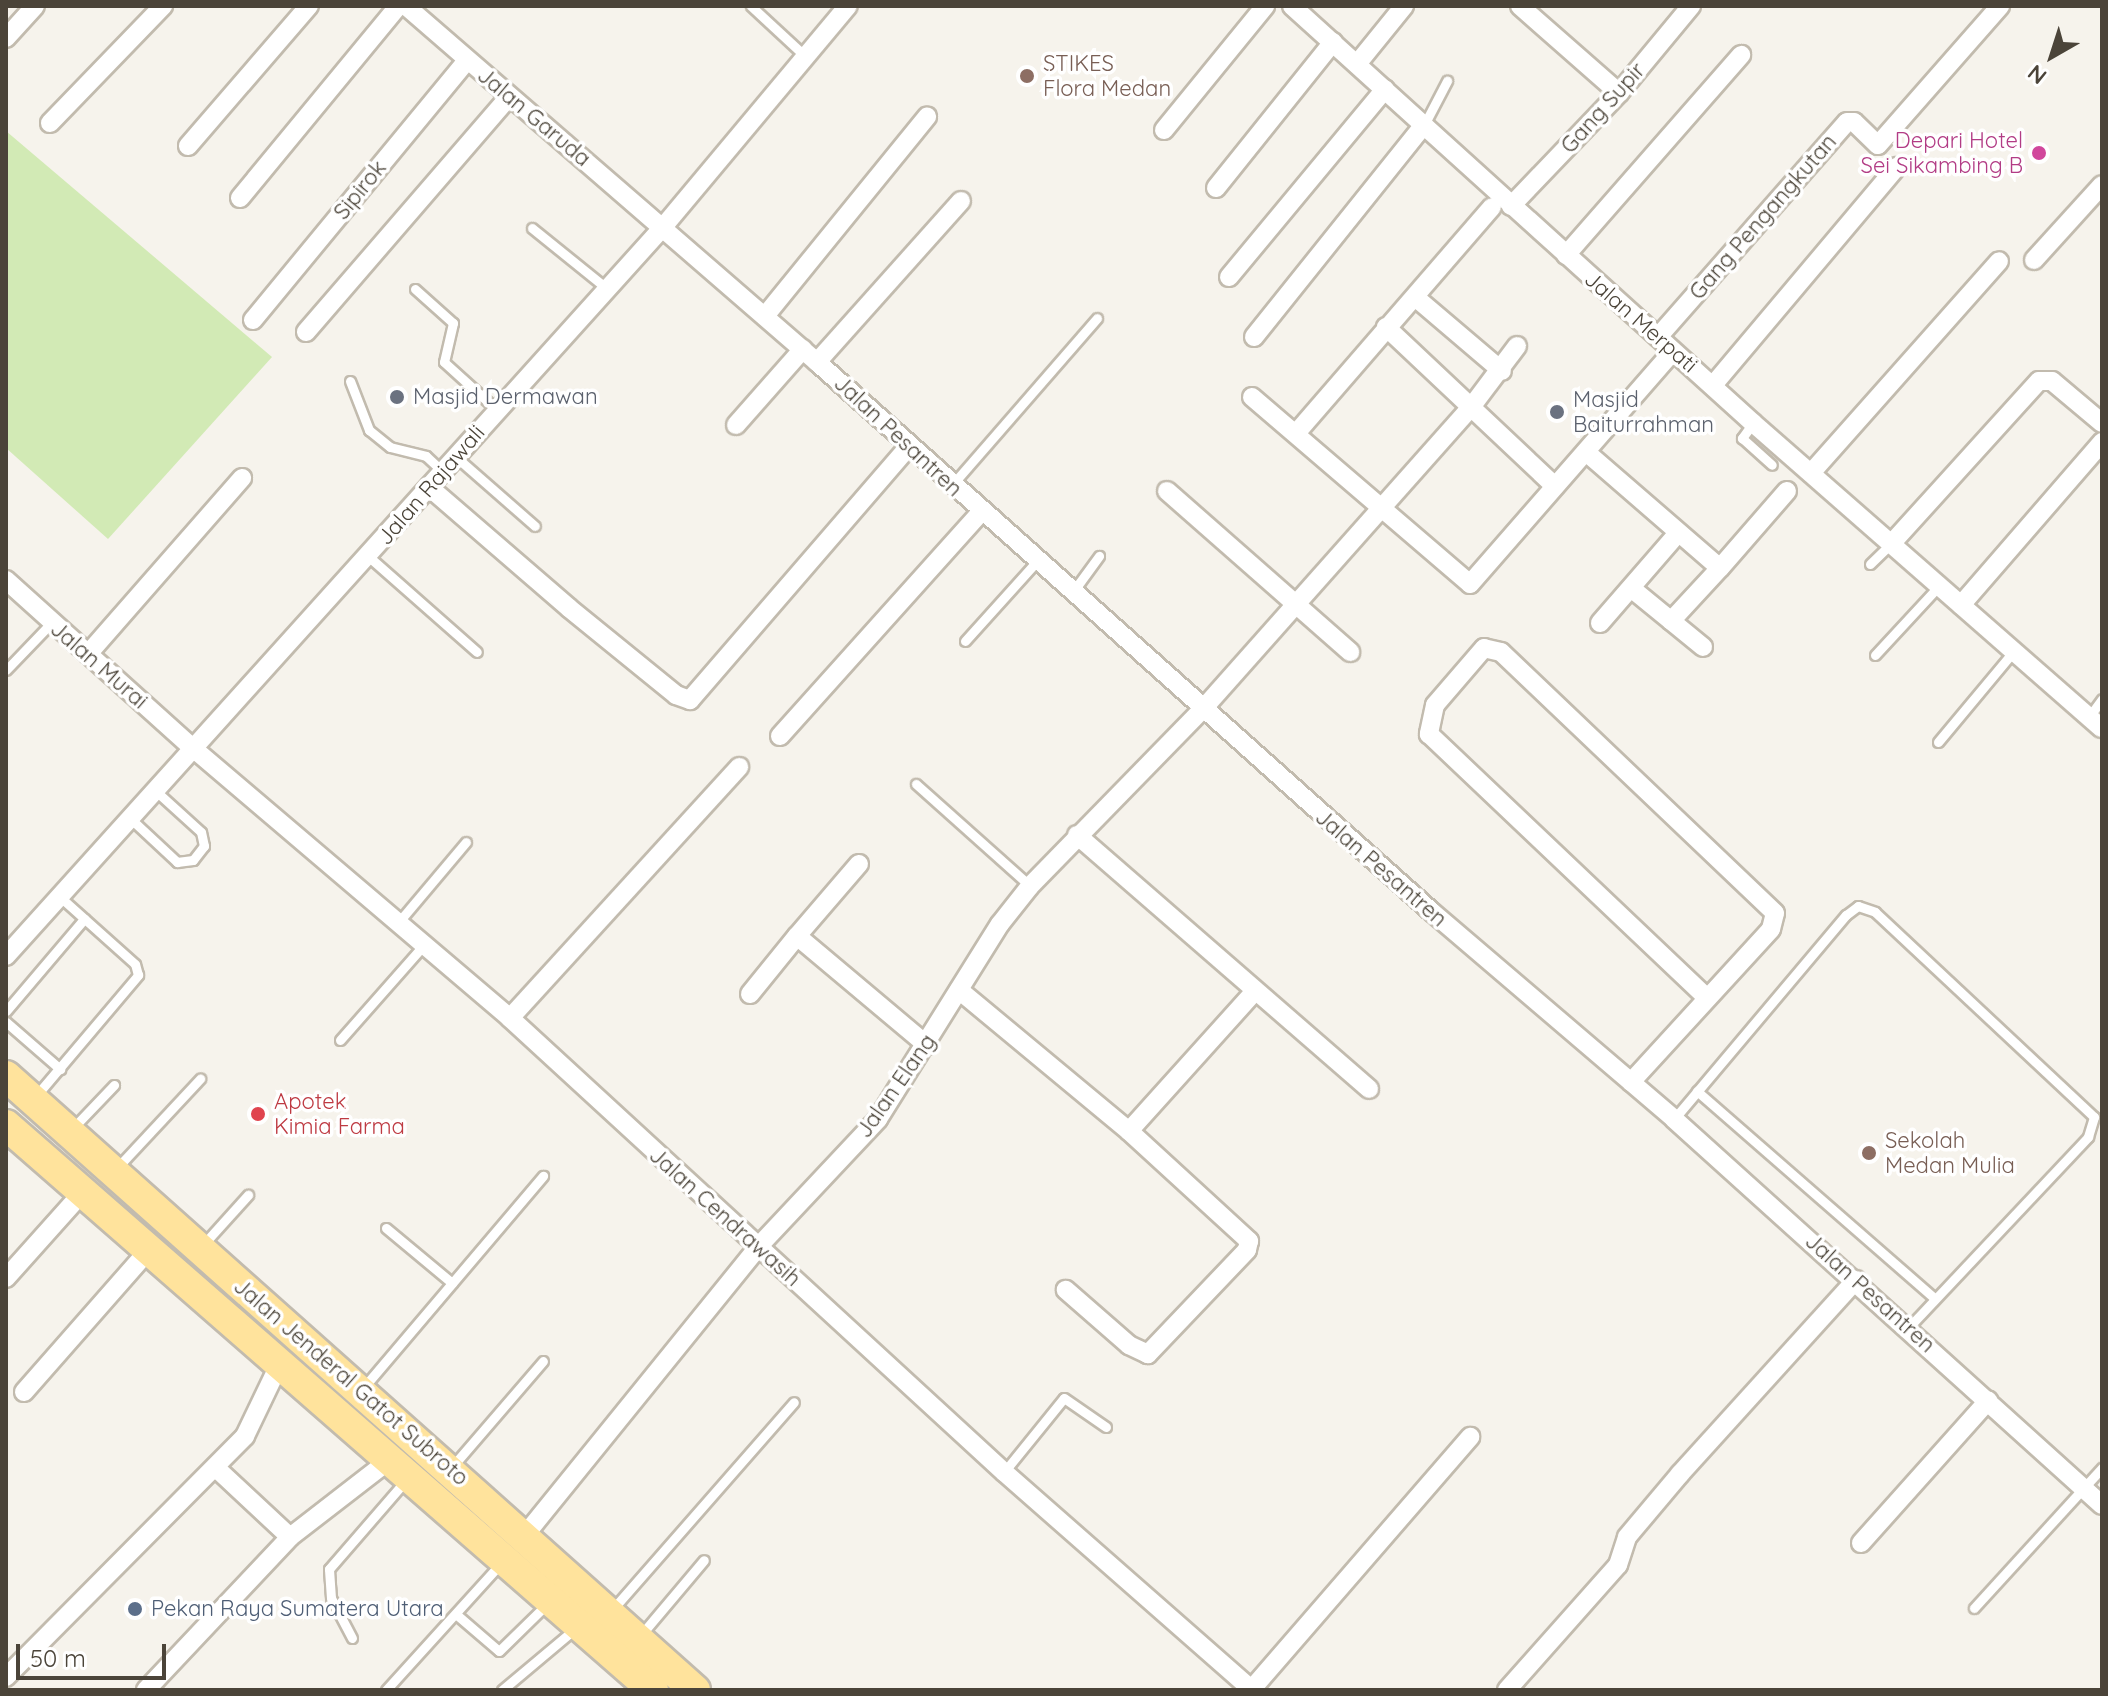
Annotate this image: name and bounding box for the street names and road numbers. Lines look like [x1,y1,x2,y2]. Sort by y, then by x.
street label: Gang Supir [1555,57,1651,159]
street label: Jalan Garuda [472,62,596,172]
street label: Gang Pengangkutan [1684,129,1842,305]
street label: Sipirok [328,155,392,225]
street label: Jalan Merpati [1579,266,1703,378]
street label: Jalan Pesantren [828,370,968,502]
street label: Jalan Rajawali [372,420,490,550]
street label: Jalan Murai [45,616,153,714]
street label: Jalan Pesantren [1310,804,1452,932]
street label: Jalan Elang [851,1029,941,1143]
street label: Jalan Cendrawasih [644,1142,806,1292]
street label: Jalan Pesantren [1800,1228,1940,1358]
street label: Jalan Jenderal Gatot Subroto [228,1273,474,1491]

